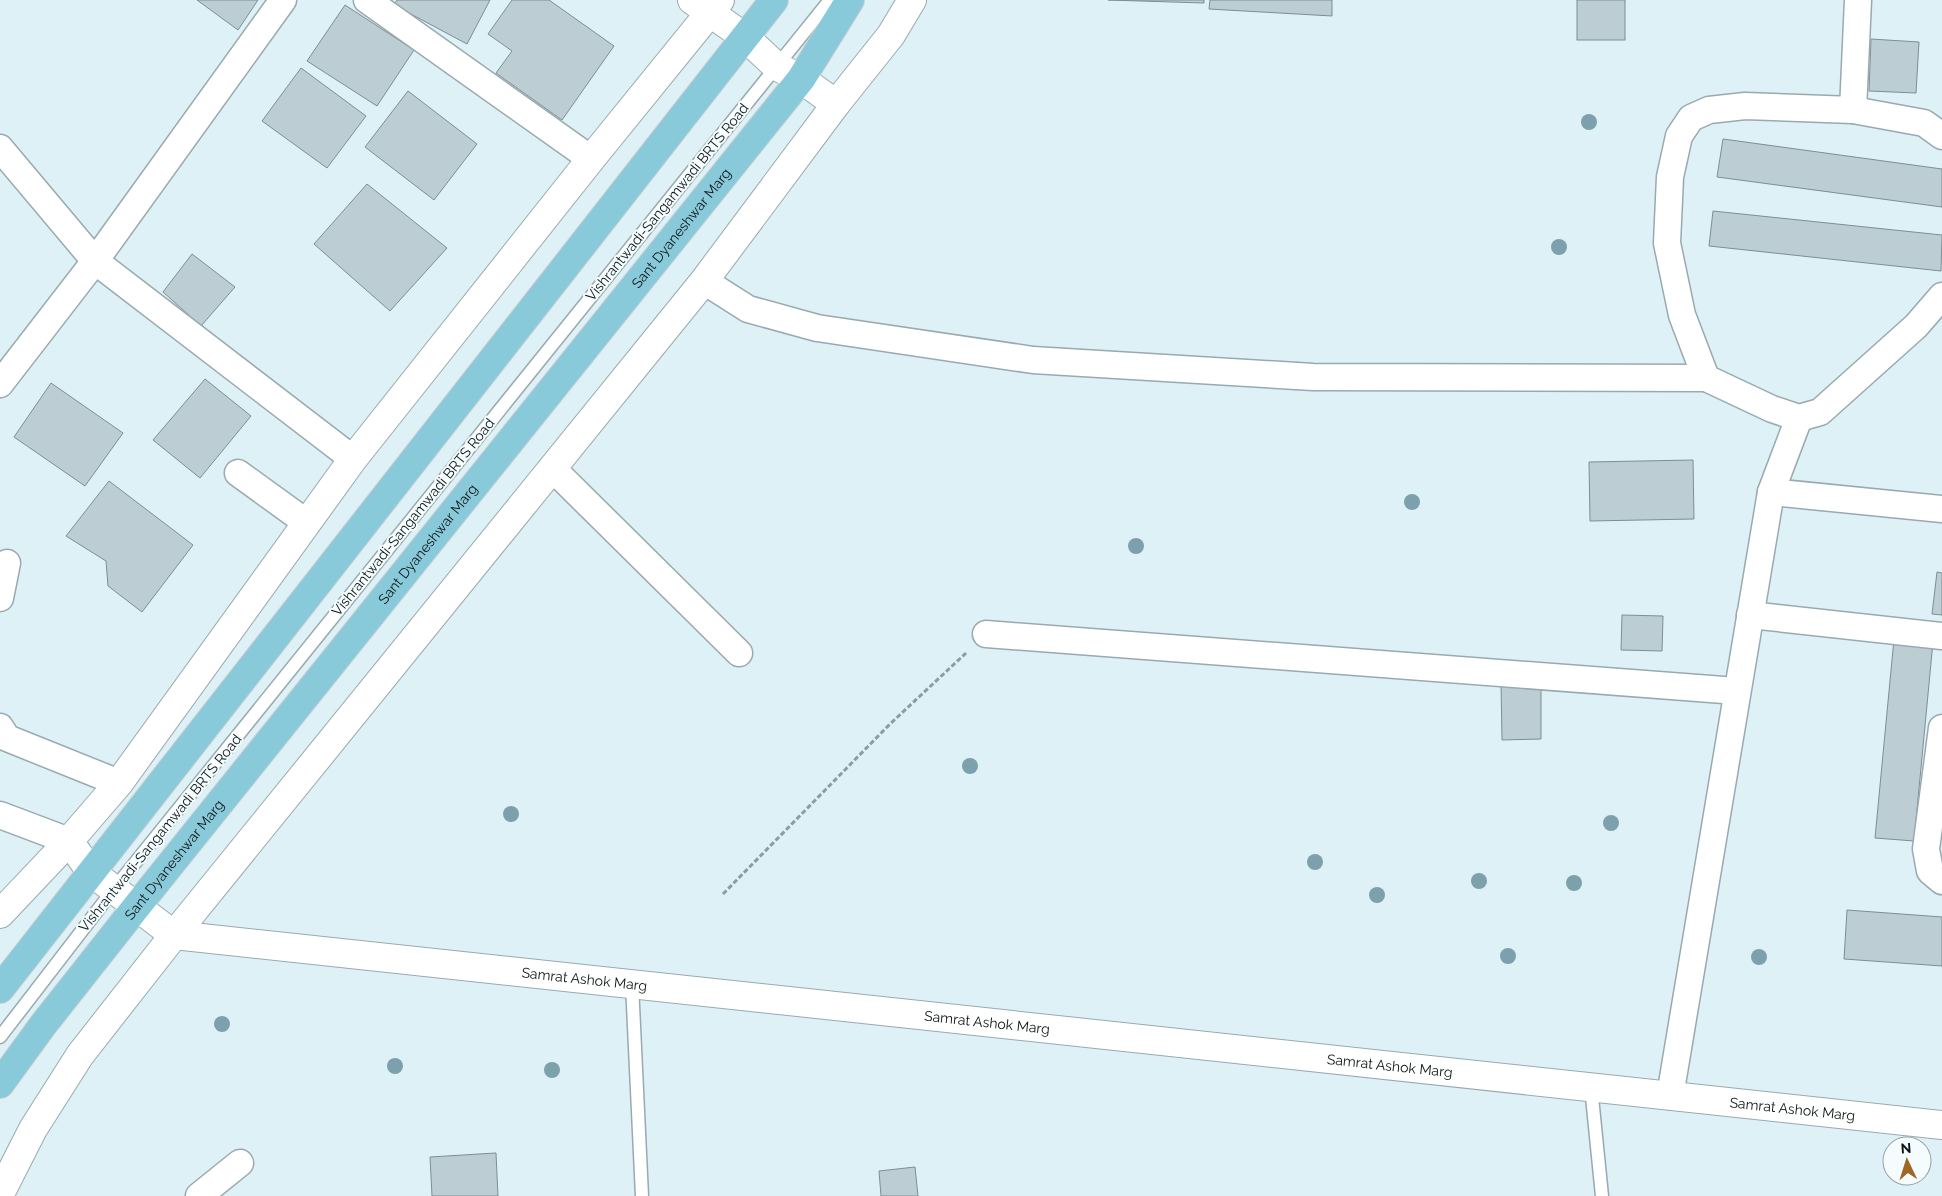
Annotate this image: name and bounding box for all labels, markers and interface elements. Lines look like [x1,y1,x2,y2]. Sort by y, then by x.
street label: Vishrantwadi-Sangamwadi BRTS Road [582,100,752,304]
street label: Sant Dyaneshwar Marg [628,165,734,291]
street label: Vishrantwadi-Sangamwadi BRTS Road [328,415,498,619]
street label: Sant Dyaneshwar Marg [375,481,481,607]
street label: Vishrantwadi-Sangamwadi BRTS Road [75,731,245,935]
street label: Sant Dyaneshwar Marg [121,797,227,923]
street label: Samrat Ashok Marg [521,964,648,994]
street label: Samrat Ashok Marg [924,1008,1051,1037]
street label: Samrat Ashok Marg [1326,1051,1453,1080]
street label: Samrat Ashok Marg [1729,1094,1856,1124]
north arrow [1882,1136,1932,1186]
text: N [1900,1140,1912,1156]

